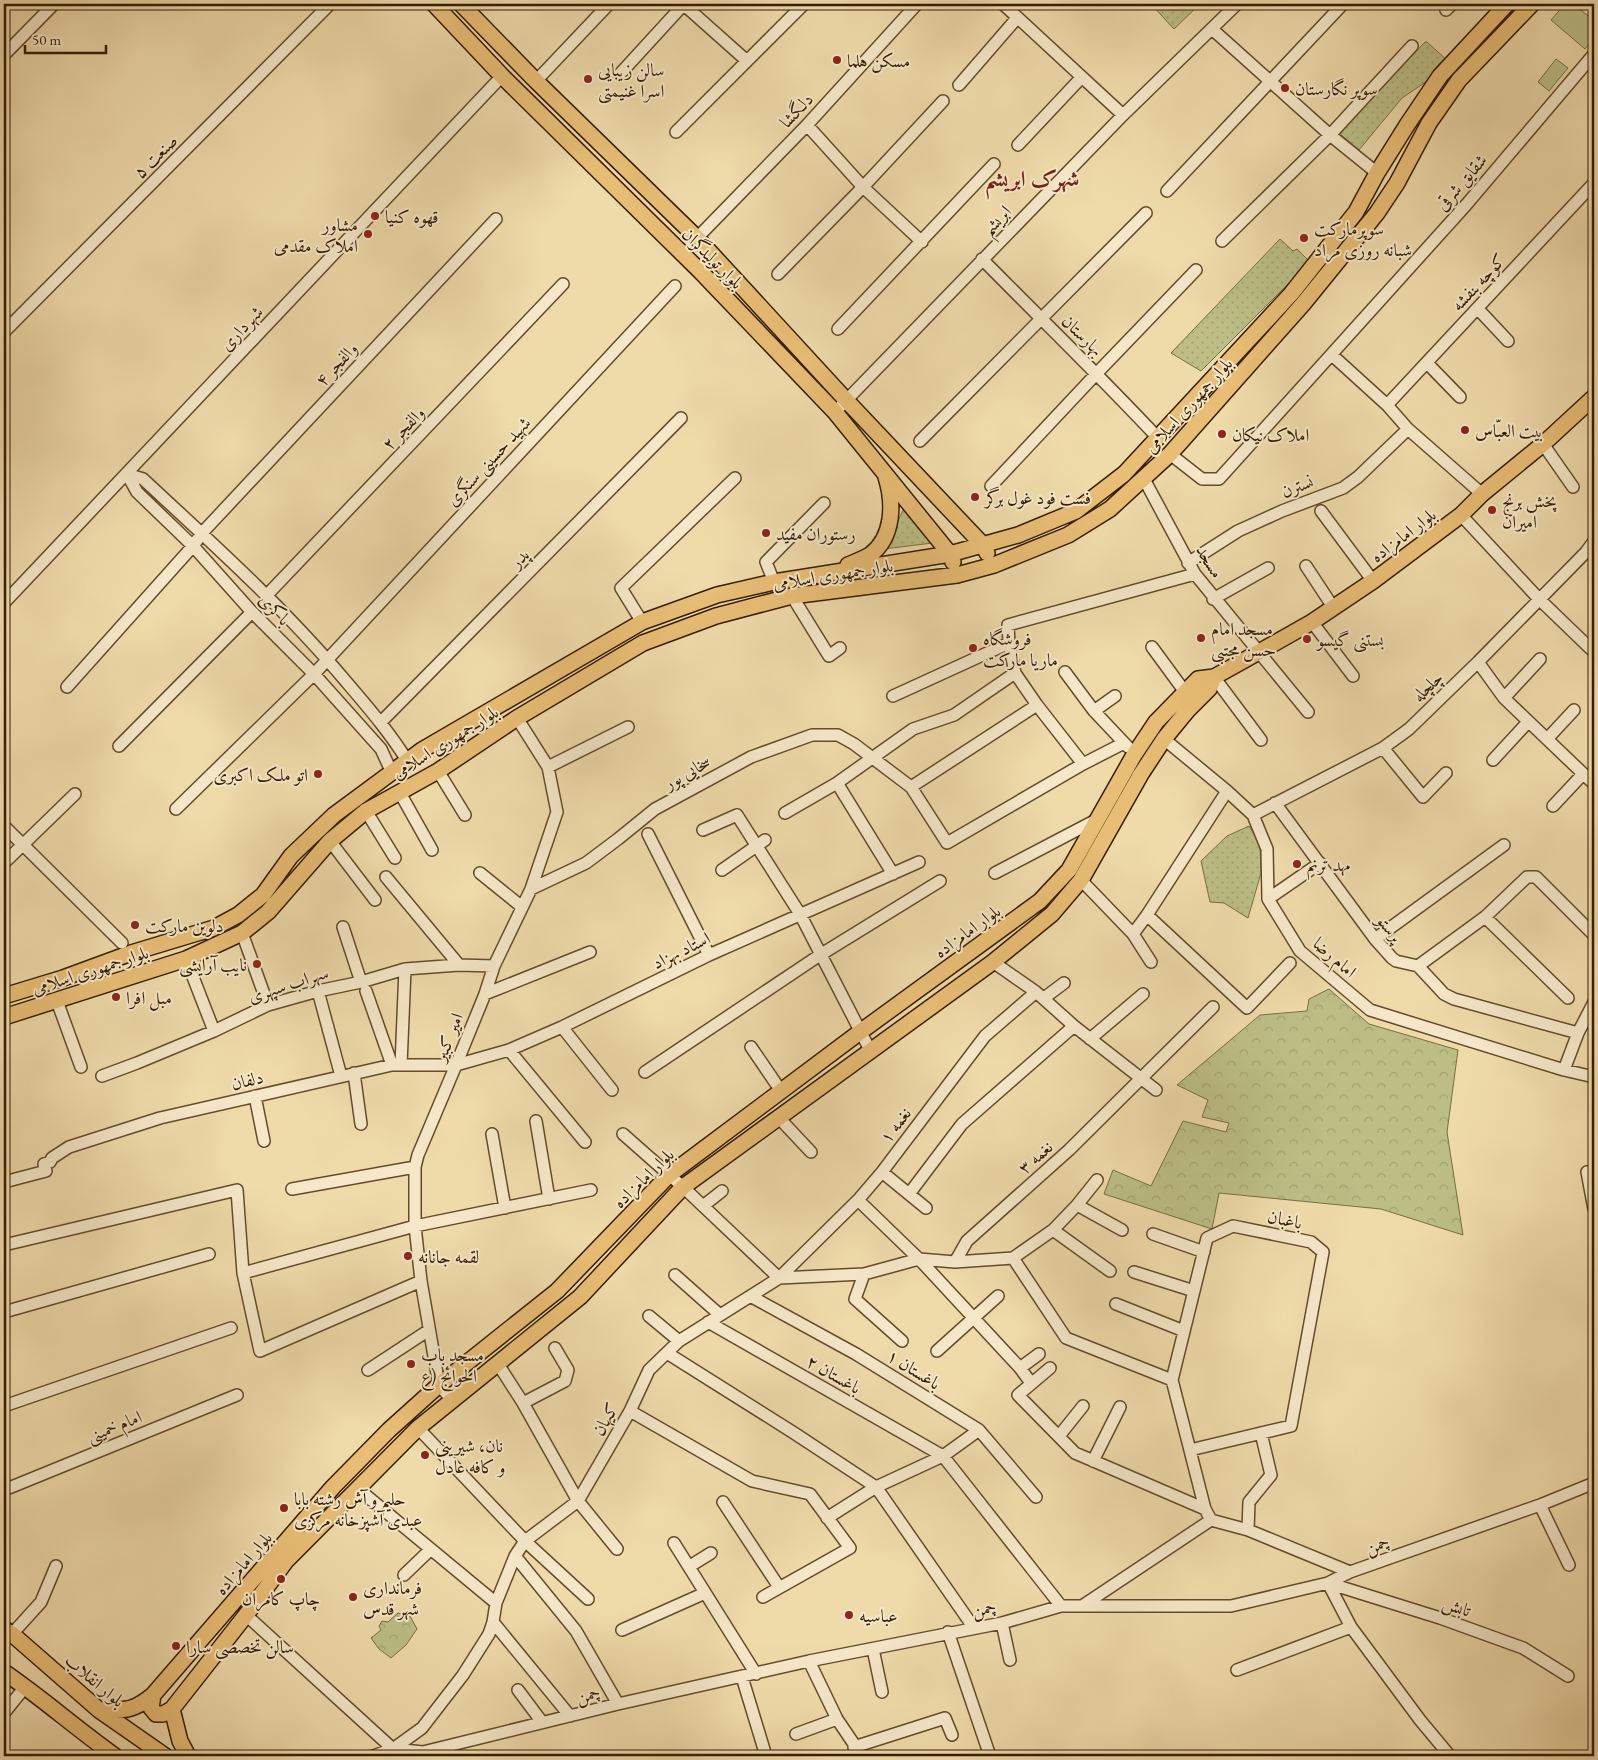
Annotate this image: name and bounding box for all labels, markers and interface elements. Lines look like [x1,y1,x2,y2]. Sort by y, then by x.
scale bar [25,22,106,54]
text: 50 m [32,30,61,49]
place label: مسکن هلما [847,49,910,73]
marker: مسکن هلما [831,54,843,66]
place label: سالن زیبایی اسرا غنیمتی [598,58,665,104]
marker: سالن زیبایی اسرا غنیمتی [582,73,594,85]
place label: سوپر نگارستان [1295,77,1378,100]
marker: سوپر نگارستان [1279,82,1291,94]
street label: دلگشا [774,88,818,132]
street label: صنعت ۵ [128,129,182,183]
street label: شقایق شرقی [1430,149,1493,216]
district label: شهرک ابریشم [985,164,1079,200]
street label: ابریشم [976,200,1021,245]
place label: قهوه کنیا [385,205,439,228]
marker: قهوه کنیا [369,210,381,222]
place label: مشاور املاک مقدمی [274,213,358,257]
place label: سوپرمارکت شبانه روزی مراد [1314,217,1412,263]
street label: بلوار تولیدگران [677,222,749,294]
marker: مشاور املاک مقدمی [362,228,374,240]
marker: سوپرمارکت شبانه روزی مراد [1298,232,1310,244]
street label: کوچه بنفشه [1445,248,1512,317]
street label: شهرداری [214,301,268,356]
street label: بهارستان [1056,309,1109,361]
street label: والفجر ۴ [310,337,363,392]
street label: بلوار جمهوری اسلامی [1139,352,1237,458]
street label: والفجر ۲ [377,401,430,456]
street label: شهید حسینی سنگری [441,411,537,512]
place label: بیت العبّاس [1475,419,1543,442]
place label: املاک نیکان [1232,423,1310,446]
marker: بیت العبّاس [1459,424,1471,436]
marker: املاک نیکان [1216,428,1228,440]
street label: نسترن [1277,469,1317,503]
place label: فست فود غول برگر [983,486,1091,509]
place label: پخش برنج امیران [1502,489,1557,533]
marker: فست فود غول برگر [969,491,981,503]
street label: بلوار امامزاده [1365,503,1442,569]
marker: پخش برنج امیران [1486,504,1498,516]
place label: رستوران مفید [776,522,856,545]
marker: رستوران مفید [760,527,772,539]
street label: مسجد [1191,540,1229,582]
street label: پدر [503,543,535,576]
street label: بلوار جمهوری اسلامی [771,553,895,595]
street label: باکری [254,588,296,630]
place label: مسجد امام حسن مجتبی [1211,617,1276,665]
place label: فروشگاه ماریا مارکت [983,627,1058,671]
place label: بستنی گیسو [1315,628,1384,653]
marker: مسجد امام حسن مجتبی [1195,632,1207,644]
marker: بستنی گیسو [1301,633,1313,645]
marker: فروشگاه ماریا مارکت [967,642,979,654]
street label: چلچله [1407,666,1449,708]
street label: بلوار جمهوری اسلامی [387,700,503,784]
street label: سخایی پور [658,750,716,797]
place label: اتو ملک اکبری [214,763,308,786]
marker: اتو ملک اکبری [312,768,324,780]
place label: مهد ترنم [1307,853,1350,881]
marker: مهد ترنم [1291,858,1303,870]
street label: بلوار امامزاده [929,899,1006,965]
street label: پرستو [1371,908,1409,948]
place label: دلوین مارکت [145,914,224,937]
marker: دلوین مارکت [129,919,141,931]
street label: استاد بهزاد [648,926,714,975]
street label: امام رضا [1305,932,1362,986]
street label: بلوار جمهوری اسلامی [29,940,151,1000]
place label: نایب آرایشی [179,953,247,978]
marker: نایب آرایشی [251,958,263,970]
street label: سهراب سپهری [245,960,331,1009]
place label: مبل افرا [126,986,172,1011]
marker: مبل افرا [110,991,122,1003]
street label: امیر کبیر [427,1009,468,1067]
street label: دلفان [229,1065,265,1095]
street label: نغمه ۱ [874,1102,916,1148]
street label: نغمه ۳ [1013,1135,1057,1179]
street label: بلوار امامزاده [607,1143,680,1214]
street label: باغبان [1266,1204,1304,1234]
place label: لقمه جانانه [418,1245,480,1268]
marker: لقمه جانانه [402,1250,414,1262]
place label: مسجد باب الحوائج (ع [421,1343,484,1392]
street label: باغستان ۱ [883,1344,945,1394]
street label: باغستان ۲ [803,1349,865,1399]
marker: مسجد باب الحوائج (ع [405,1358,417,1370]
street label: کیهان [587,1398,624,1440]
street label: امام خمینی [83,1405,147,1452]
place label: نان، شیرینی و کافه عادل [435,1434,506,1478]
marker: نان، شیرینی و کافه عادل [419,1449,431,1461]
place label: حلیم و آش رشته بابا عبدی آشپزخانه مرکزی [294,1487,422,1533]
marker: حلیم و آش رشته بابا عبدی آشپزخانه مرکزی [278,1502,290,1514]
street label: بلوار امامزاده [209,1526,278,1601]
street label: چمن [1362,1529,1393,1560]
marker: چاپ کامران [275,1573,287,1585]
place label: فرمانداری شهر قدس [363,1576,422,1621]
place label: چاپ کامران [242,1587,320,1612]
street label: تابش [1439,1590,1475,1623]
marker: فرمانداری شهر قدس [347,1591,359,1603]
street label: چمن [970,1594,998,1623]
place label: عباسیه [859,1604,898,1627]
marker: عباسیه [843,1609,855,1621]
place label: سالن تخصصی سارا [186,1635,294,1660]
marker: سالن تخصصی سارا [170,1640,182,1652]
street label: بلوار انقلاب [60,1648,130,1712]
street label: چمن [573,1680,603,1709]

